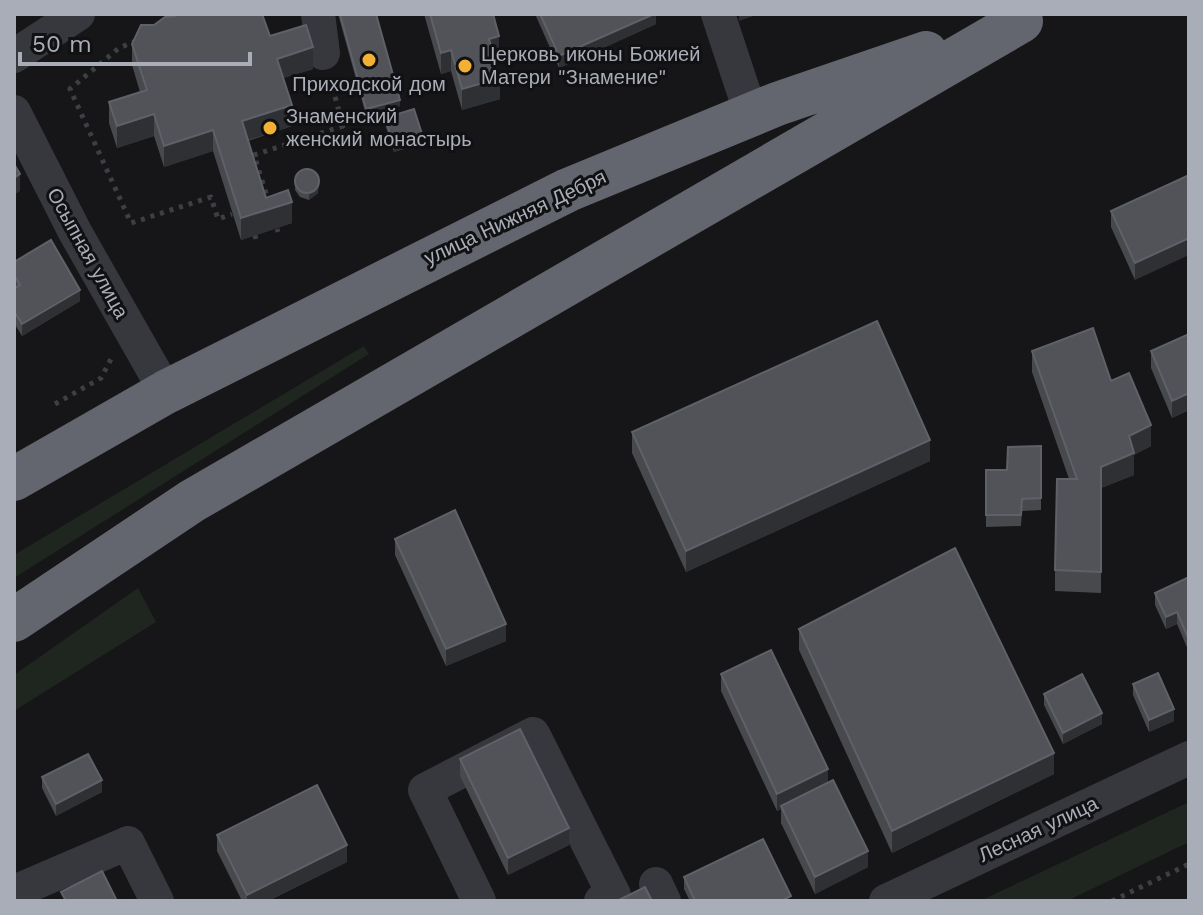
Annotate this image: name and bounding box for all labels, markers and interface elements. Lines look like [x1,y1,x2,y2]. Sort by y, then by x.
scale bar [20,16,250,66]
text: 50 m [32,30,92,58]
place label: Церковь иконы Божией Матери "Знамение" [481,42,700,89]
marker: Приходской дом [360,51,378,69]
marker: Церковь иконы Божией Матери "Знамение" [456,57,474,75]
place label: Приходской дом [292,72,446,96]
place label: Знаменский женский монастырь [286,104,472,151]
marker: Знаменский женский монастырь [261,119,279,137]
street label: улица Нижняя Дебря [420,164,610,270]
street label: Осыпная улица [42,184,134,323]
street label: Лесная улица [974,790,1102,867]

